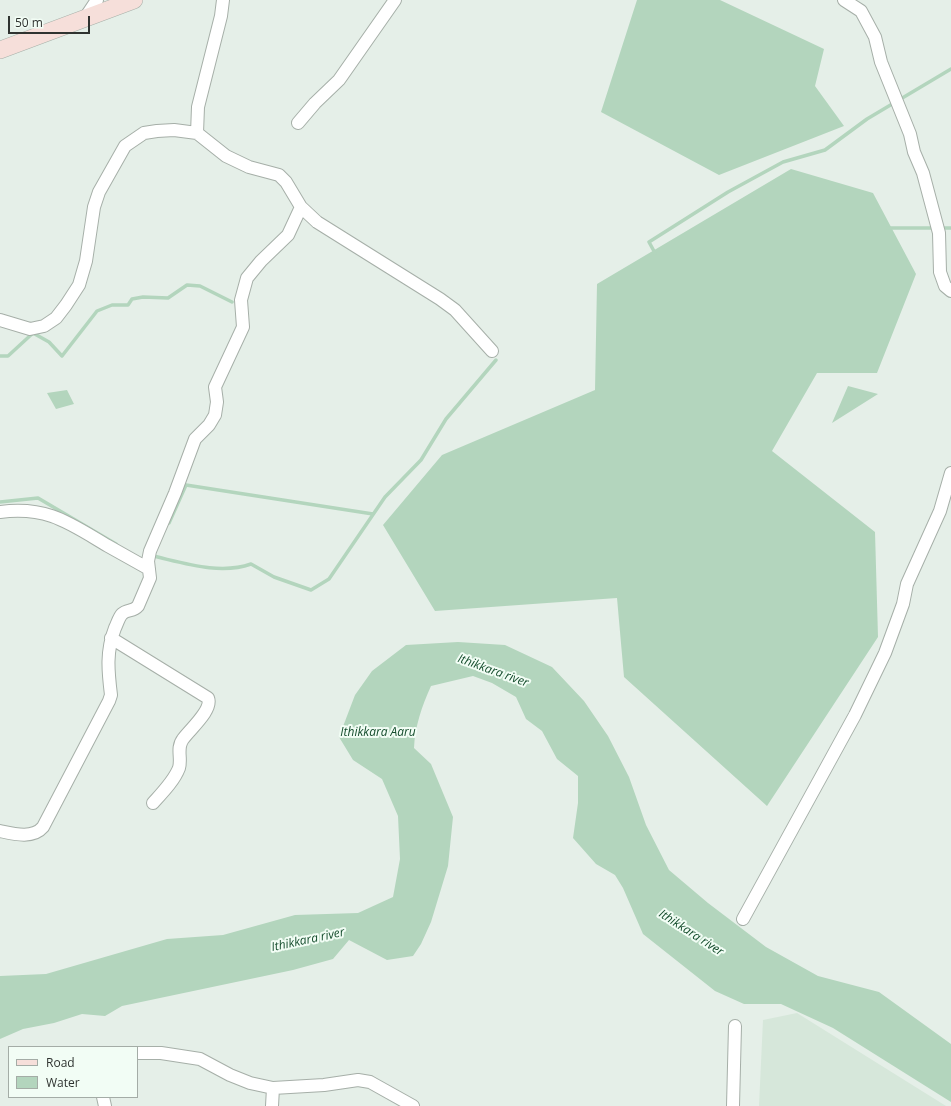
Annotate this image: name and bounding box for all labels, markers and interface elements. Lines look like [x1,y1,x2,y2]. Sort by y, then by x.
scale bar [10,8,92,34]
text: 50 m [15,14,43,31]
water label: Ithikkara river [456,652,530,690]
water label: Ithikkara Aaru [340,726,416,740]
water label: Ithikkara river [656,907,726,959]
water label: Ithikkara river [270,925,346,955]
legend [8,1046,138,1098]
text: Road [46,1054,75,1071]
text: Water [46,1074,80,1091]

